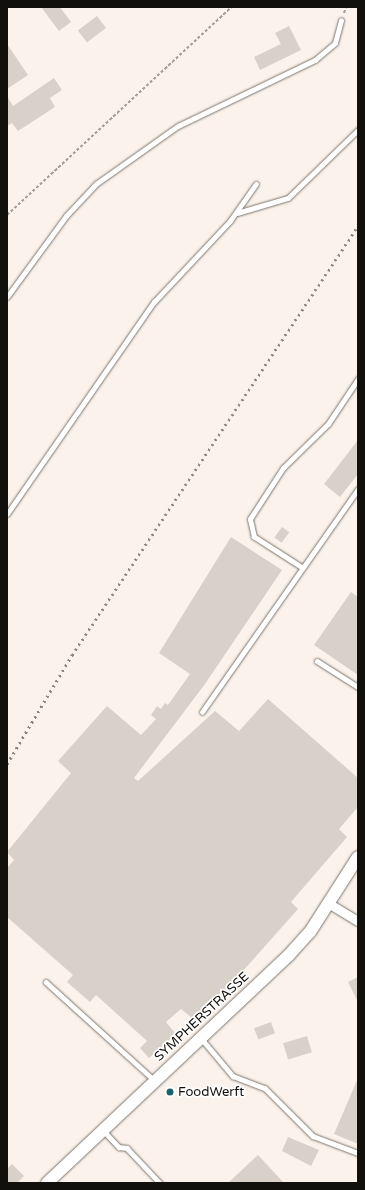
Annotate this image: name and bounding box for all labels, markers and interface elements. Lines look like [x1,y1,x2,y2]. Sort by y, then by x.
street label: SYMPHERSTRASSE [151,969,253,1065]
place label: FoodWerft [178,1084,244,1100]
marker: FoodWerft [165,1087,175,1097]

